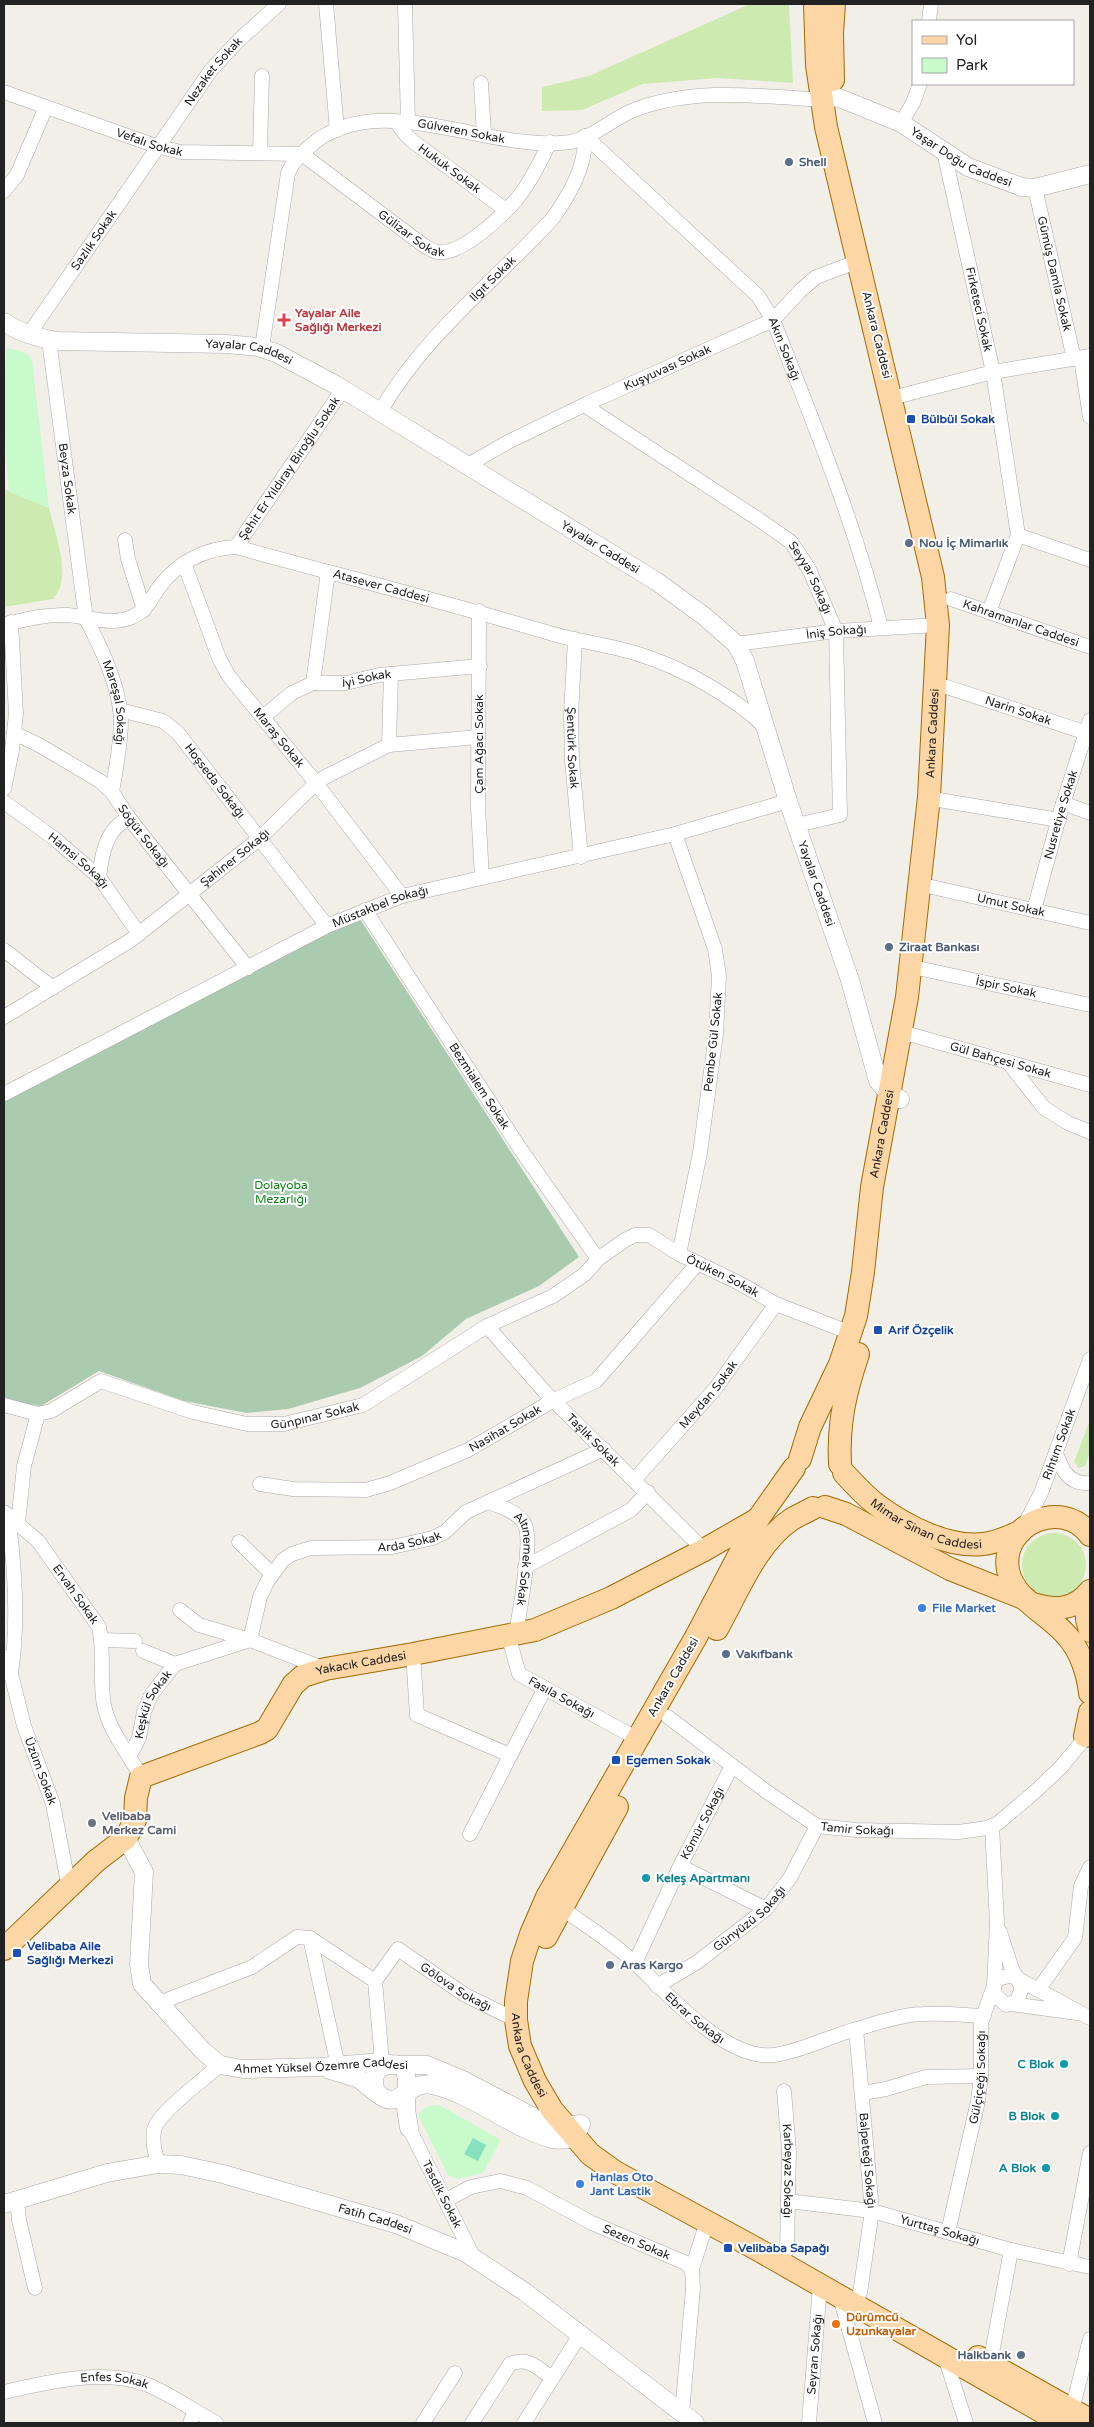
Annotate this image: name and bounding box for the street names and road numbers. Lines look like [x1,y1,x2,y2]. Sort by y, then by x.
street label: Nezaket Sokak [181,34,245,108]
street label: Gülveren Sokak [417,116,506,146]
street label: Yaşar Doğu Caddesi [908,124,1014,190]
street label: Vefalı Sokak [114,125,185,159]
street label: Hukuk Sokak [416,141,484,196]
street label: Sazlık Sokak [68,207,120,273]
street label: Gülizar Sokak [376,207,445,259]
street label: Gümüş Damla Sokak [1035,215,1075,333]
street label: Ilgıt Sokak [467,253,519,304]
street label: Firketeci Sokak [963,266,995,353]
street label: Ankara Caddesi [859,290,895,380]
street label: Akın Sokağı [766,315,803,383]
street label: Yayalar Caddesi [205,337,295,368]
street label: Kuşyuvası Sokak [621,342,714,393]
street label: Şehit Er Yıldıray Biroğlu Sokak [236,394,343,543]
street label: Beyza Sokak [56,442,79,516]
street label: Yayalar Caddesi [559,518,642,576]
street label: Seyyar Sokağı [786,539,835,616]
street label: Atasever Caddesi [331,566,431,606]
street label: Kahramanlar Caddesi [961,597,1081,650]
street label: İniş Sokağı [805,622,867,642]
street label: Mareşal Sokağı [100,658,128,746]
street label: İyi Sokak [342,667,392,690]
street label: Ankara Caddesi [923,688,942,779]
street label: Narin Sokak [983,693,1054,728]
street label: Çam Ağacı Sokak [472,694,486,794]
street label: Maraş Sokak [250,705,308,770]
street label: Şentürk Sokak [564,707,582,790]
street label: Hoşseda Sokağı [182,741,248,821]
street label: Nusretiye Sokak [1041,768,1081,861]
street label: Söğüt Sokağı [115,802,172,870]
street label: Şahiner Sokağı [197,826,272,890]
street label: Hamsi Sokağı [46,829,112,891]
street label: Yayalar Caddesi [795,839,838,928]
street label: Müstakbel Sokağı [330,883,430,930]
street label: Umut Sokak [976,890,1047,920]
street label: İspir Sokak [974,974,1038,1000]
street label: Pembe Gül Sokak [701,991,725,1093]
street label: Gül Bahçesi Sokak [948,1039,1053,1081]
street label: Bezmialem Sokak [446,1040,513,1132]
street label: Ankara Caddesi [867,1088,897,1179]
street label: Ötüken Sokak [684,1251,762,1300]
street label: Meydan Sokak [676,1357,740,1431]
street label: Günpınar Sokak [271,1399,361,1431]
street label: Nasihat Sokak [466,1402,544,1455]
street label: Rıhtım Sokak [1039,1406,1078,1482]
street label: Taşlık Sokak [564,1411,623,1470]
street label: Mimar Sinan Caddesi [868,1496,983,1552]
street label: Altınemek Sokak [511,1509,534,1607]
street label: Arda Sokak [377,1528,444,1554]
street label: Ervah Sokak [50,1562,102,1627]
street label: Ankara Caddesi [645,1635,701,1719]
street label: Yakacık Caddesi [314,1648,407,1678]
street label: Keşkül Sokak [132,1667,175,1740]
street label: Fasıla Sokağı [526,1674,597,1721]
street label: Üzüm Sokak [22,1735,60,1807]
street label: Kömür Sokağı [678,1785,727,1862]
street label: Tamir Sokağı [820,1819,894,1838]
street label: Günyüzü Sokağı [710,1883,788,1954]
street label: Gölova Sokağı [418,1959,494,2014]
street label: Ebrar Sokağı [662,1989,727,2046]
street label: Ankara Caddesi [509,2013,550,2100]
street label: Gülçiçeği Sokağı [966,2031,988,2125]
street label: Ahmet Yüksel Özemre Caddesi [233,2055,408,2076]
street label: Balpeteği Sokağı [856,2112,879,2209]
street label: Karbeyaz Sokağı [780,2123,796,2218]
street label: Tasdik Sokak [419,2158,465,2231]
street label: Fatih Caddesi [337,2201,414,2237]
street label: Yurttaş Sokağı [898,2212,981,2248]
street label: Sezen Sokak [601,2221,673,2263]
street label: Seyran Sokağı [804,2313,825,2395]
street label: Enfes Sokak [80,2370,151,2392]

